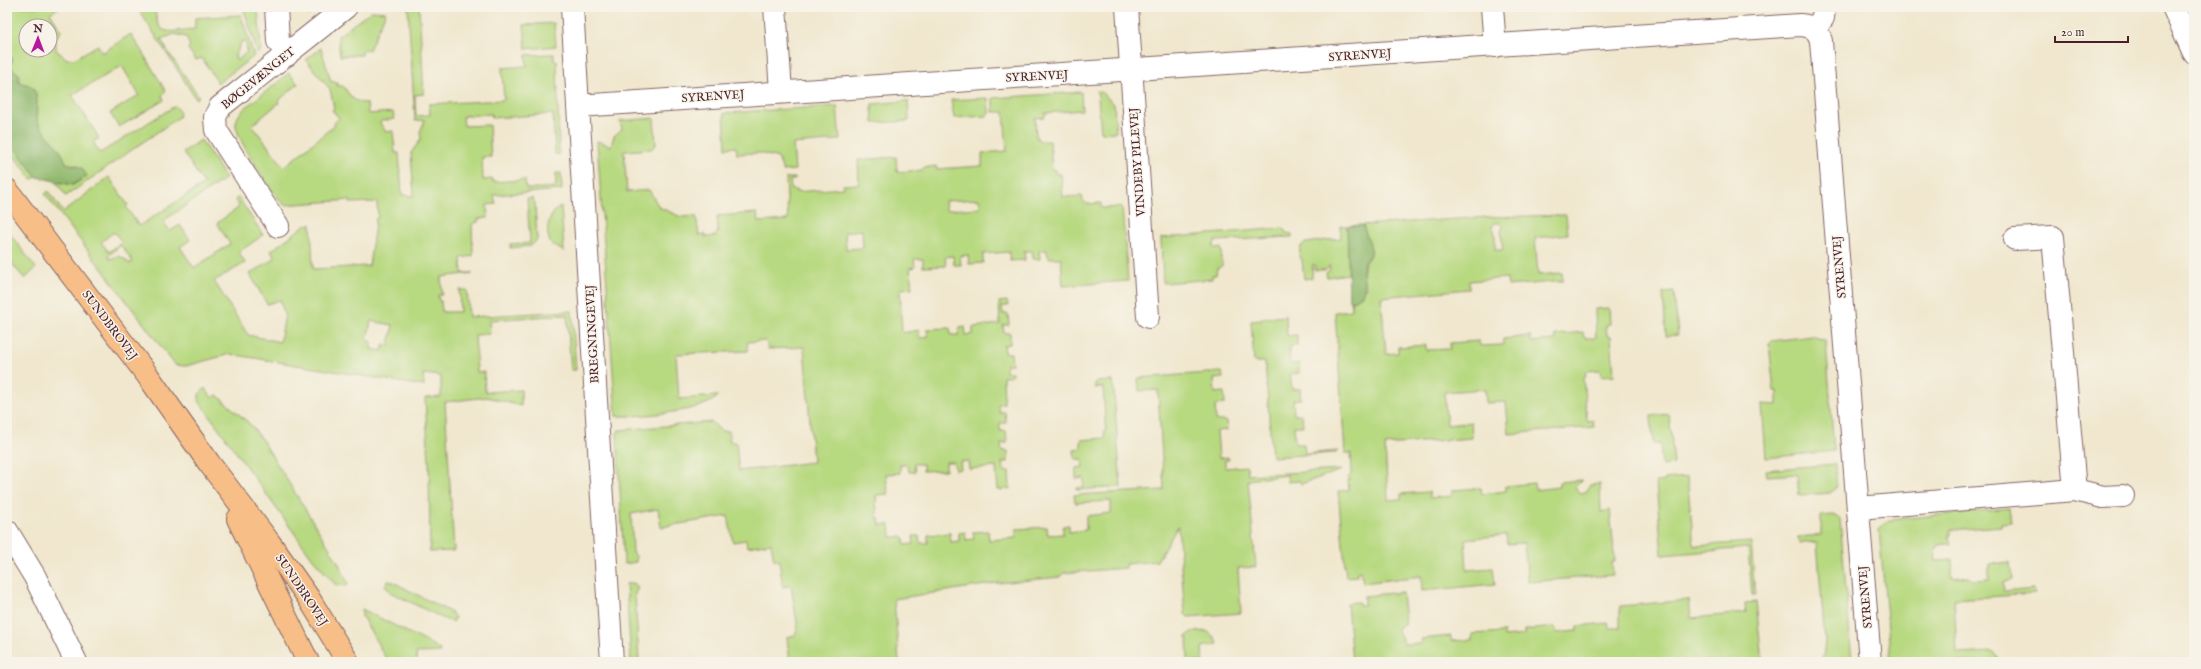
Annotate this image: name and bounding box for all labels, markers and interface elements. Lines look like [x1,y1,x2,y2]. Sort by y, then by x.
north arrow [18,18,58,58]
scale bar [2055,18,2128,44]
text: N [32,22,44,36]
text: 20 m [2061,25,2084,40]
street label: BØGEVÆNGET [218,44,298,113]
street label: SYRENVEJ [1328,46,1392,66]
street label: SYRENVEJ [1005,67,1069,87]
street label: SYRENVEJ [681,87,745,107]
street label: VINDEBY PILEVEJ [1126,107,1150,218]
street label: SYRENVEJ [1829,235,1851,299]
street label: BREGNINGEVEJ [582,284,604,384]
street label: SUNDBROVEJ [78,287,141,364]
street label: SUNDBROVEJ [271,551,331,630]
street label: SYRENVEJ [1855,565,1877,629]

